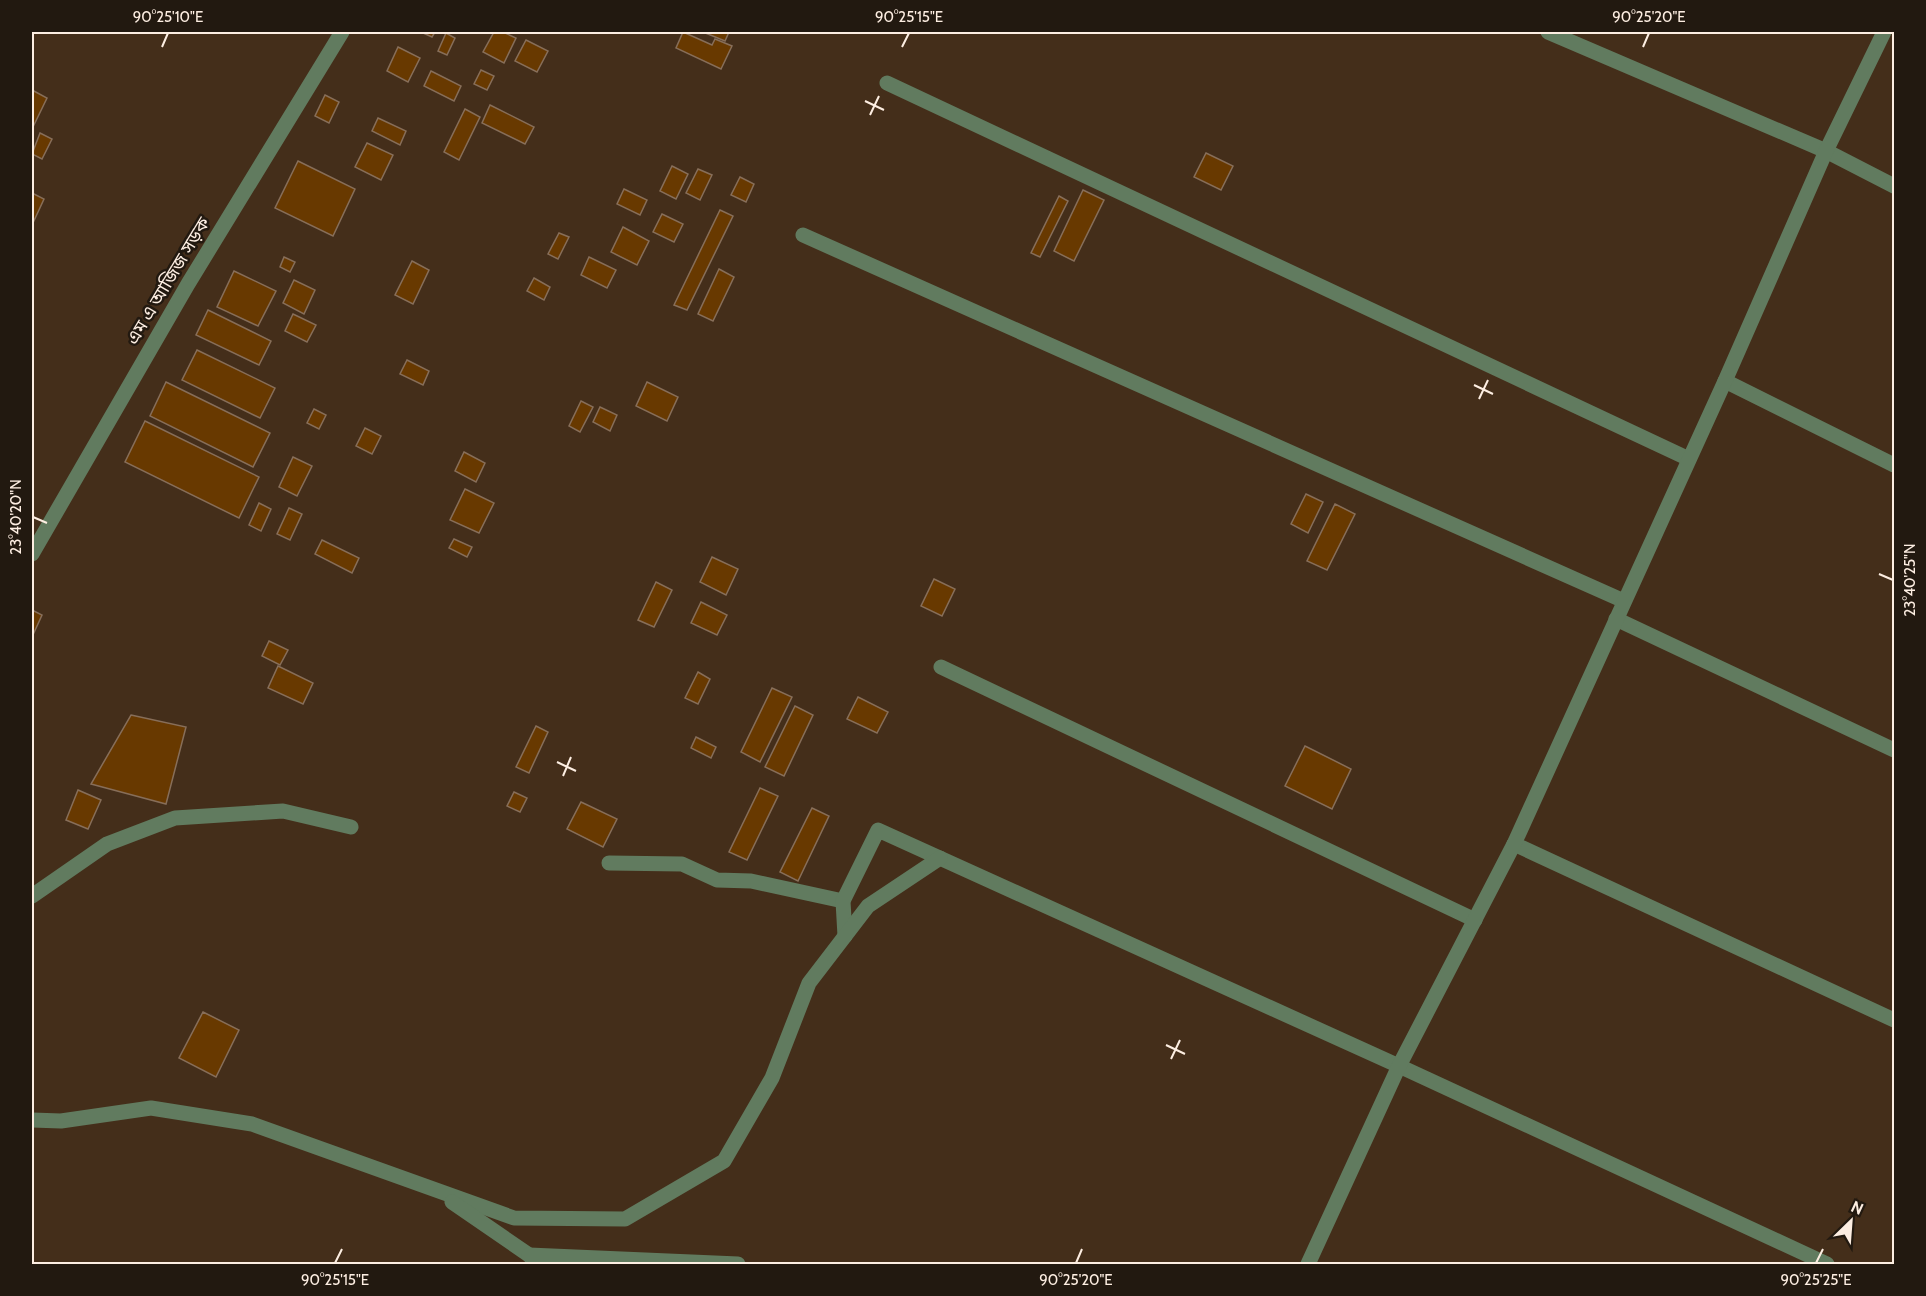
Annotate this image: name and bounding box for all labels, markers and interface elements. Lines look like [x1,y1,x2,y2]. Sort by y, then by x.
text: 90°25'10"E [133,8,203,26]
text: 90°25'15"E [875,8,943,26]
text: 90°25'20"E [1612,8,1686,26]
street label: এম এ আজিজ সড়ক [121,213,215,349]
text: 23°40'20"N [7,479,25,555]
text: 23°40'25"N [1901,543,1919,617]
north arrow [1821,1191,1881,1251]
text: N [1848,1197,1866,1219]
text: 90°25'15"E [301,1271,369,1289]
text: 90°25'20"E [1039,1271,1113,1289]
text: 90°25'25"E [1780,1271,1852,1289]

